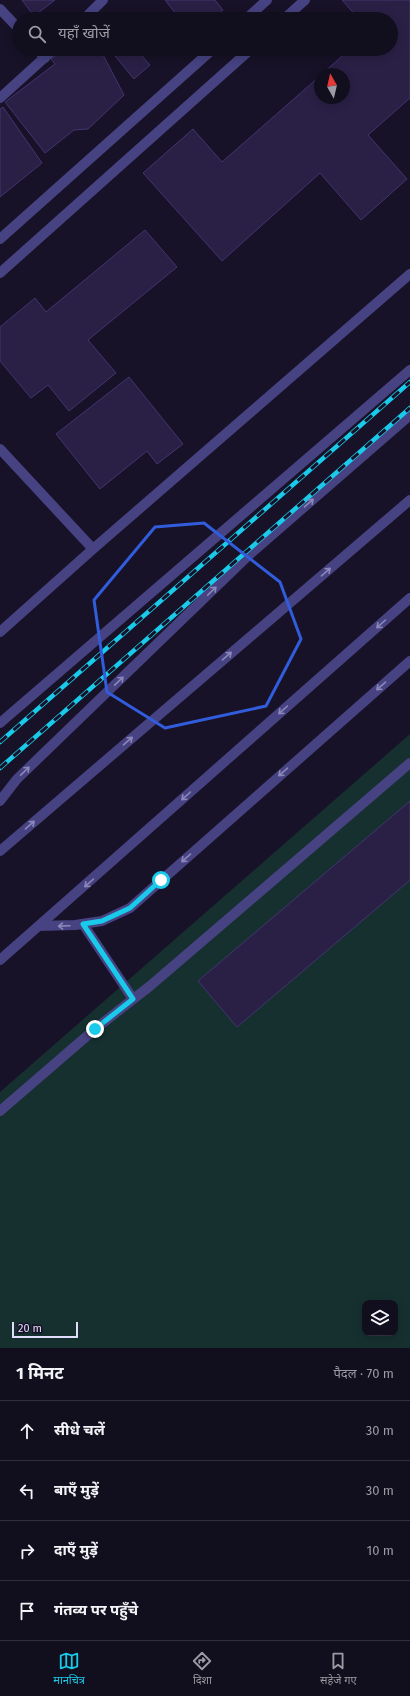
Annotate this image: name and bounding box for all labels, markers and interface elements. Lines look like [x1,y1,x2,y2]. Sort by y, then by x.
search box [12,12,398,56]
icon: search [26,23,48,45]
text: यहाँ खोजें [58,24,110,42]
north arrow [314,68,350,104]
one-way arrow [303,499,314,508]
one-way arrow [321,567,331,576]
one-way arrow [207,586,217,595]
one-way arrow [376,619,386,629]
one-way arrow [222,652,233,661]
one-way arrow [114,676,124,686]
one-way arrow [375,682,386,691]
one-way arrow [278,706,289,715]
one-way arrow [123,736,134,745]
one-way arrow [20,766,30,776]
one-way arrow [278,768,288,777]
one-way arrow [181,792,191,801]
one-way arrow [24,821,35,830]
one-way arrow [181,853,191,862]
route start [152,871,170,889]
one-way arrow [84,878,94,887]
one-way arrow [58,922,71,929]
route end [86,1020,104,1038]
map controls [362,1300,398,1336]
button: layers [362,1300,398,1336]
scale bar [12,1320,78,1339]
text: 20 m [18,1322,42,1335]
text: 1 मिनट [16,1363,64,1384]
text: पैदल · 70 m [333,1366,394,1381]
icon: ahead [16,1420,38,1442]
text: सीधे चलें [54,1421,105,1439]
text: 30 m [366,1423,394,1438]
icon: left [16,1480,38,1502]
text: बाएँ मुड़ें [54,1481,99,1499]
text: 30 m [366,1483,394,1498]
icon: right [16,1540,38,1562]
text: दाएँ मुड़ें [54,1541,98,1559]
text: 10 m [367,1543,394,1558]
icon: arrive [16,1600,38,1622]
text: गंतव्य पर पहुँचे [54,1601,138,1619]
tab: मानचित्र [53,1650,85,1688]
tab: दिशा [191,1650,213,1688]
tab: सहेजे गए [320,1650,357,1688]

